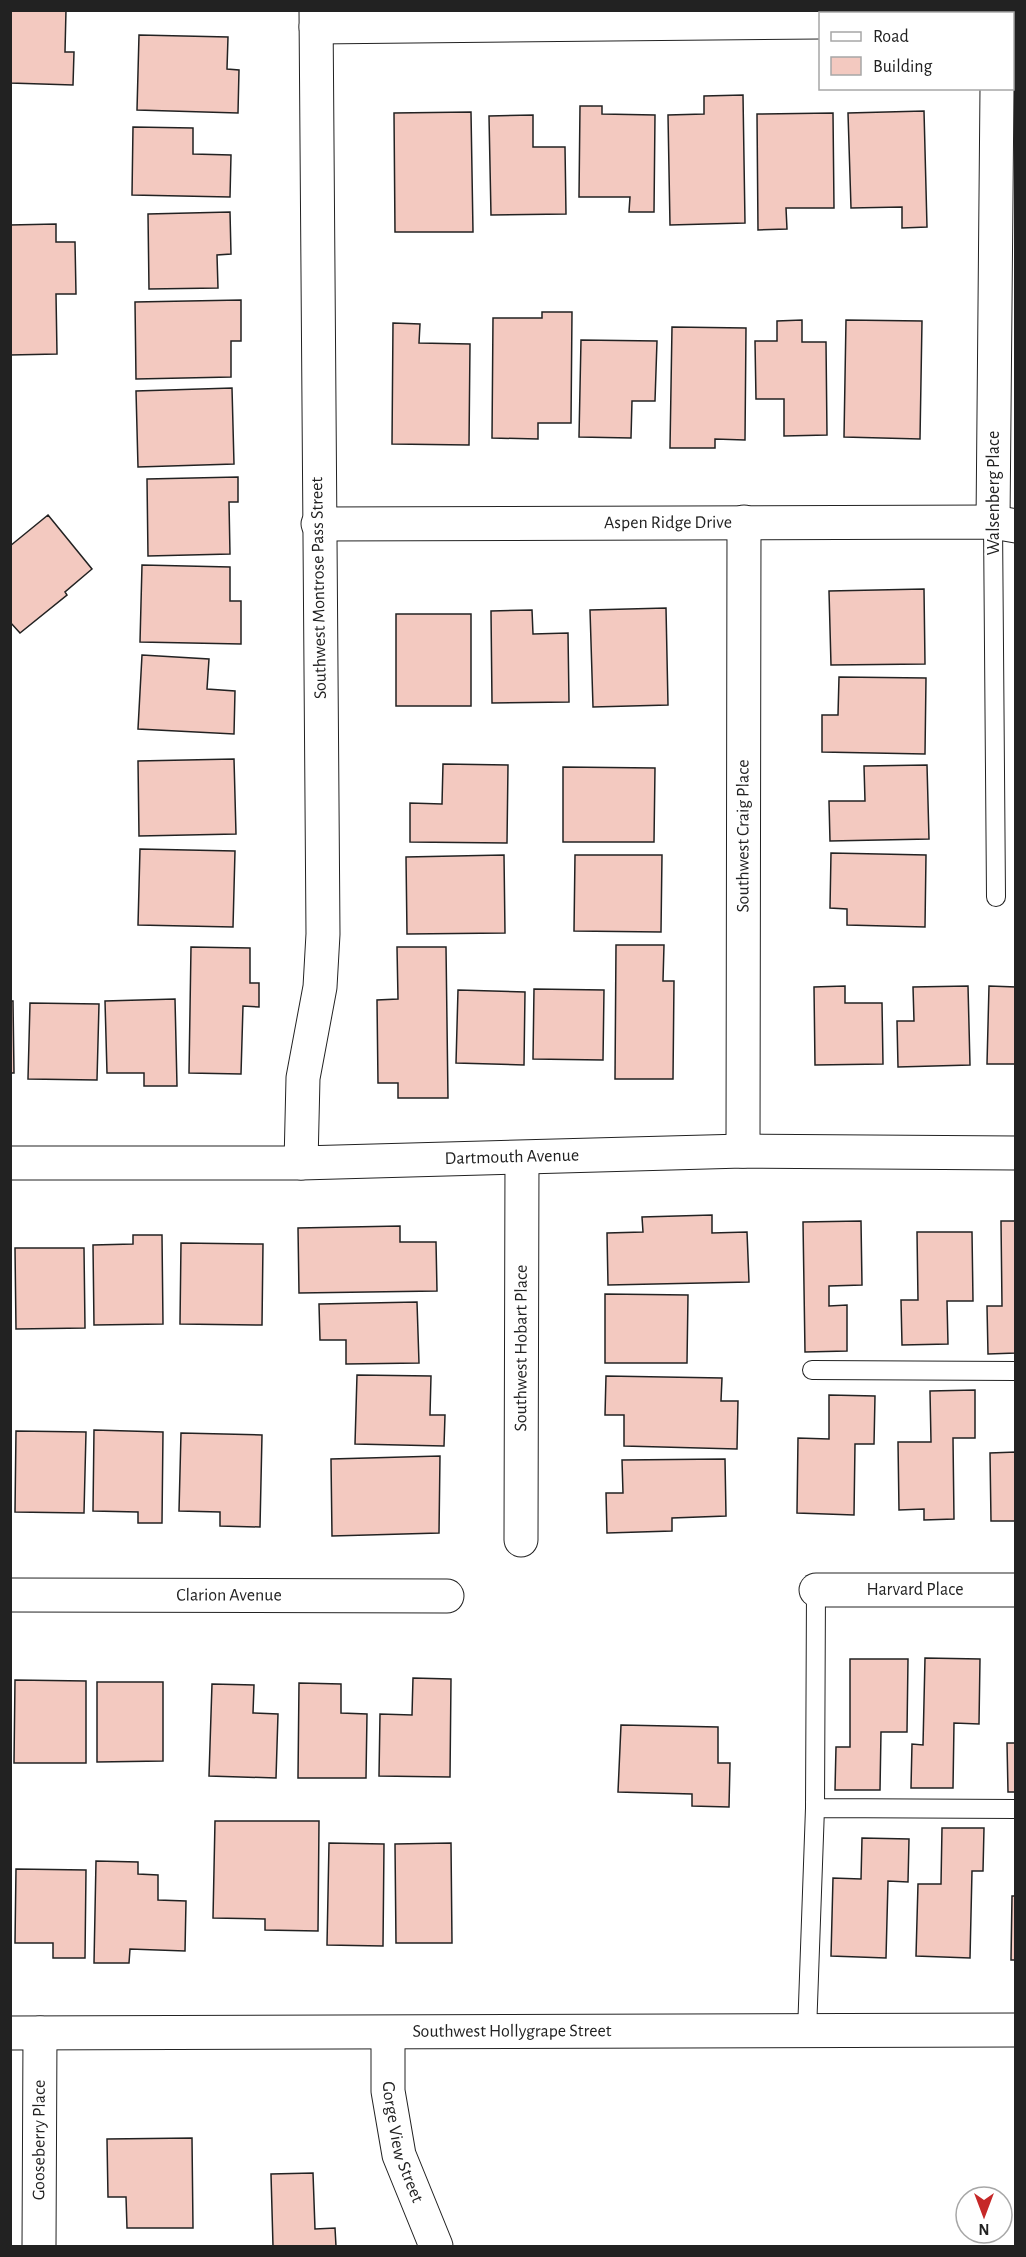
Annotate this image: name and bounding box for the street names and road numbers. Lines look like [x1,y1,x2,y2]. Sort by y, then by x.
street label: Walsenberg Place [985,431,1003,555]
street label: Southwest Montrose Pass Street [308,476,330,699]
street label: Aspen Ridge Drive [604,514,732,532]
street label: Southwest Craig Place [734,759,753,913]
street label: Dartmouth Avenue [444,1146,579,1168]
street label: Southwest Hobart Place [512,1265,531,1431]
street label: Harvard Place [866,1581,964,1599]
street label: Clarion Avenue [176,1586,282,1605]
street label: Southwest Hollygrape Street [412,2022,612,2041]
street label: Gooseberry Place [30,2080,49,2200]
street label: Gorge View Street [379,2081,427,2206]

